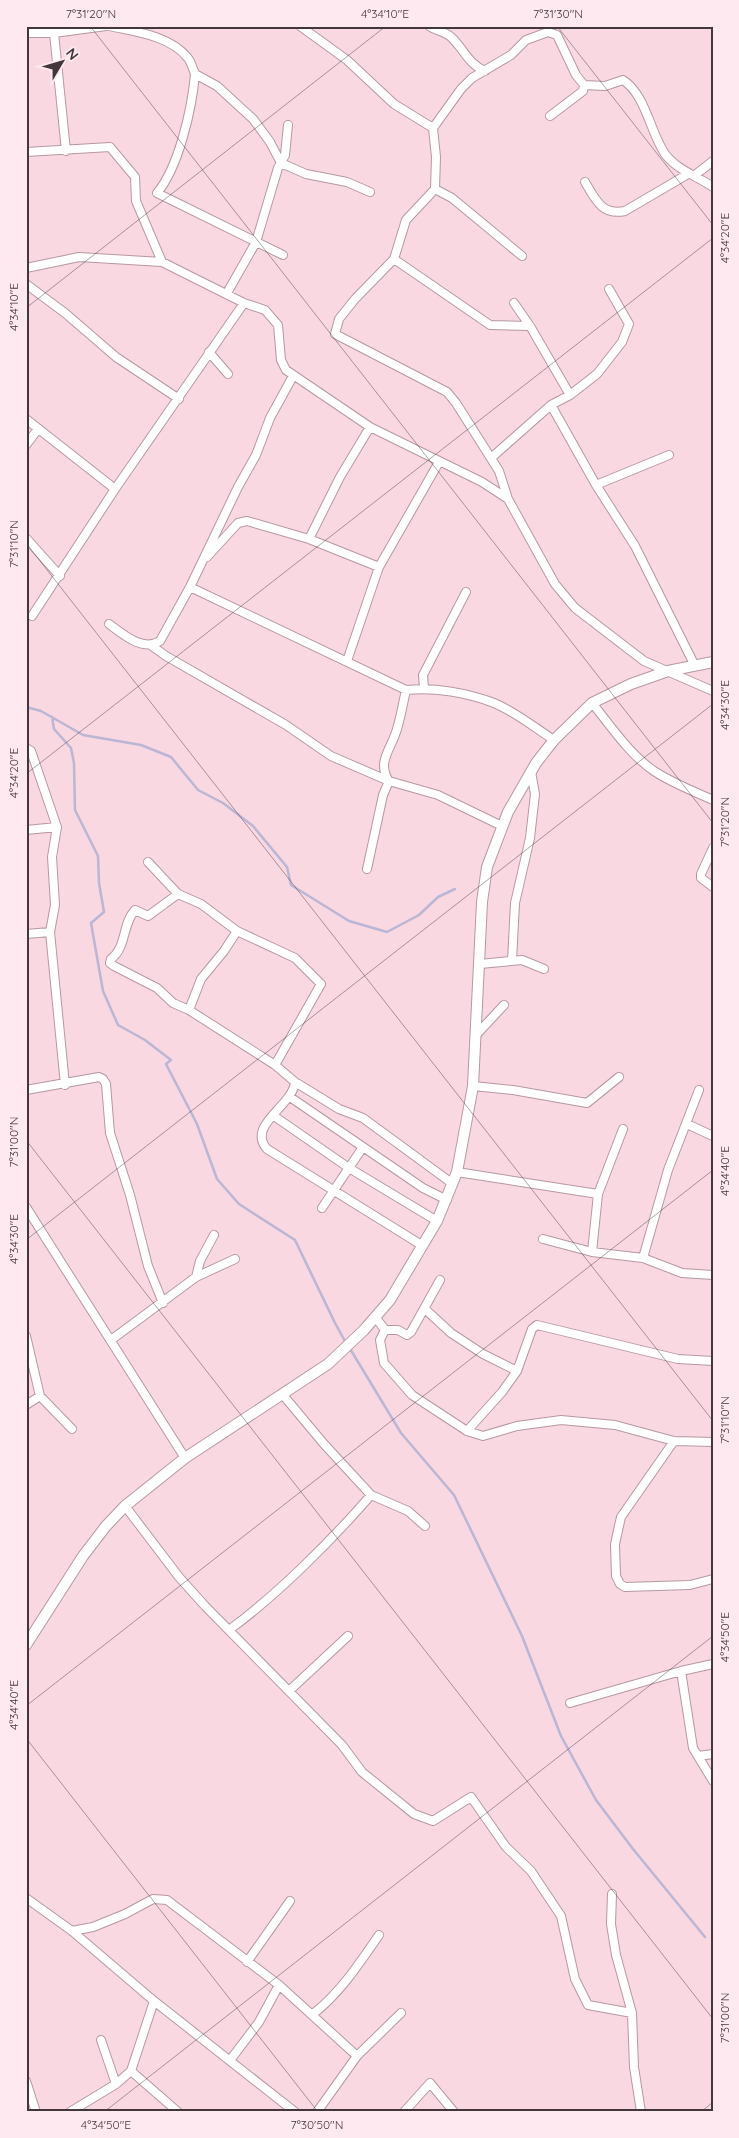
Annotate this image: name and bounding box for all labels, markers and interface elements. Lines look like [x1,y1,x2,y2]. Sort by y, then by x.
text: 7°31'20"N [66,6,116,21]
text: 4°34'10"E [361,6,409,21]
text: 7°31'30"N [533,6,583,21]
north arrow [38,38,88,88]
text: N [62,44,83,64]
text: 4°34'20"E [717,213,732,263]
text: 4°34'10"E [6,283,21,331]
text: 7°31'10"N [6,520,21,568]
text: 4°34'30"E [717,680,732,730]
text: 4°34'20"E [6,748,21,798]
text: 7°31'20"N [717,797,732,847]
text: 7°31'00"N [6,1117,21,1167]
text: 4°34'40"E [717,1146,732,1196]
text: 4°34'30"E [6,1214,21,1264]
text: 7°31'10"N [717,1396,732,1444]
text: 4°34'50"E [717,1612,732,1662]
text: 4°34'40"E [6,1680,21,1730]
text: 7°31'00"N [717,1993,732,2043]
text: 4°34'50"E [81,2117,131,2132]
text: 7°30'50"N [291,2117,343,2132]

